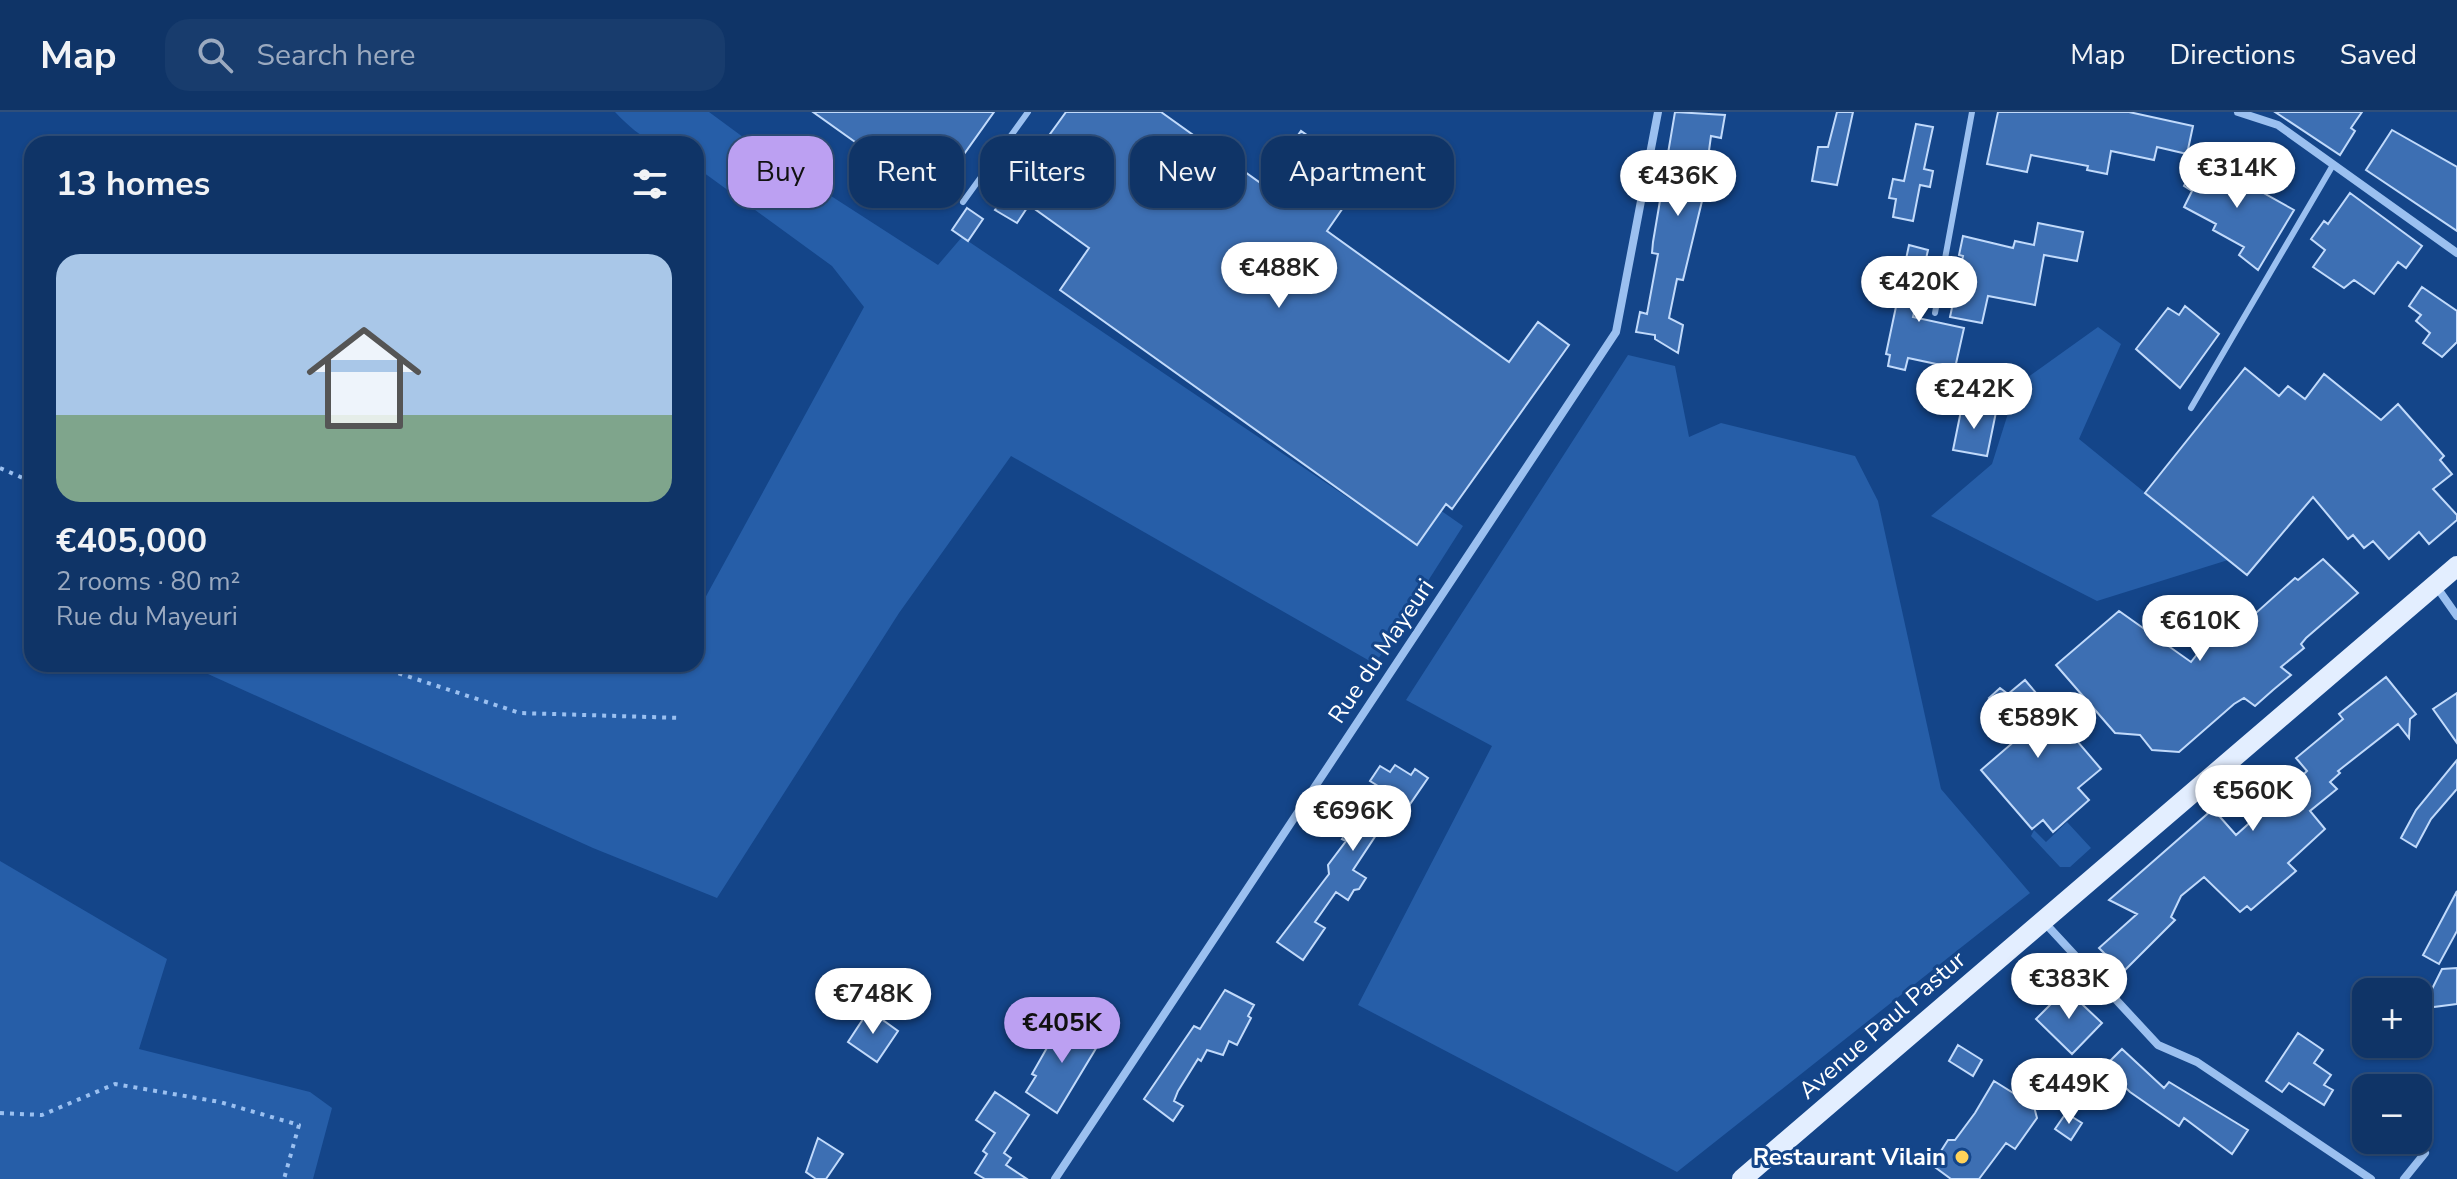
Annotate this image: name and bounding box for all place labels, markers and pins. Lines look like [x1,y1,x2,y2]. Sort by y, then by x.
pin: €314K [2181,142,2293,210]
pin: €436K [1622,150,1734,218]
pin: €488K [1223,242,1335,310]
pin: €420K [1863,256,1975,324]
pin: €242K [1918,363,2030,431]
pin: €610K [2144,595,2256,663]
pin: €589K [1982,692,2094,760]
pin: €560K [2197,765,2309,833]
pin: €696K [1297,785,1409,853]
pin: €383K [2013,953,2125,1021]
pin: €748K [817,968,929,1036]
pin: €405K [1006,997,1118,1065]
pin: €449K [2013,1058,2125,1126]
place label: Restaurant Vilain [1753,1141,1946,1173]
marker: Restaurant Vilain [1953,1148,1971,1166]

